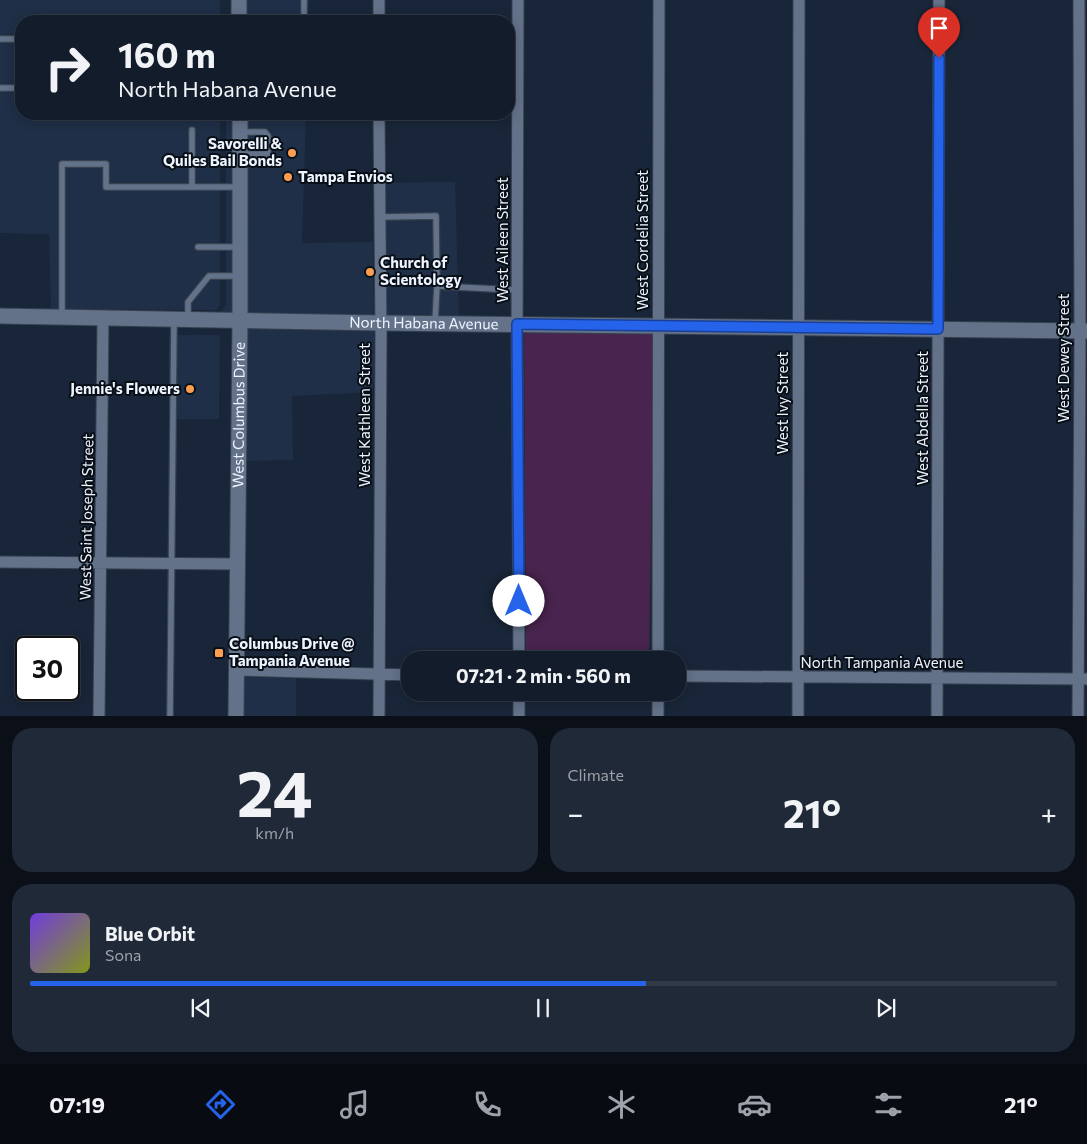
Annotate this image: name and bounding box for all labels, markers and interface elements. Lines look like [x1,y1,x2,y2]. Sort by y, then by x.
pin [918,7,960,58]
icon: arrive [925,14,953,42]
text: 160 m [118,32,216,75]
icon: right [35,35,100,100]
text: North Habana Avenue [118,75,337,102]
place label: Savorelli & Quiles Bail Bonds [163,134,283,169]
marker: Savorelli & Quiles Bail Bonds [286,147,298,159]
place label: Tampa Envios [298,167,393,185]
street label: West Cordelia Street [633,170,651,310]
marker: Tampa Envios [282,171,294,183]
street label: West Aileen Street [493,177,511,303]
place label: Church of Scientology [380,253,463,288]
marker: Church of Scientology [364,266,376,278]
street label: West Dewey Street [1054,293,1072,423]
street label: North Habana Avenue [349,312,499,332]
street label: West Columbus Drive [228,342,248,488]
street label: West Kathleen Street [355,343,373,487]
street label: West Abdella Street [913,351,931,485]
street label: West Ivy Street [773,352,791,454]
place label: Jennie's Flowers [70,379,180,397]
marker: Jennie's Flowers [184,383,196,395]
street label: West Saint Joseph Street [76,433,96,601]
position arrow [492,574,544,626]
place label: Columbus Drive @ Tampania Avenue [229,634,355,669]
speed limit sign: 30 [15,636,80,701]
marker: Columbus Drive @ Tampania Avenue [213,647,225,659]
street label: North Tampania Avenue [800,653,964,671]
text: 07:21 · 2 min · 560 m [456,664,631,687]
text: 24 [237,751,313,830]
text: Climate [568,765,624,784]
text: 21° [783,789,841,836]
text: − [568,796,583,830]
text: + [1041,796,1057,830]
text: km/h [255,823,294,842]
text: Blue Orbit [105,922,195,945]
text: Sona [105,945,141,964]
icon: previous [187,994,215,1022]
icon: pause [529,994,557,1022]
icon: next [872,994,900,1022]
icon: directions [203,1087,238,1122]
icon: music [337,1087,372,1122]
icon: phone [470,1087,505,1122]
icon: climate [604,1087,639,1122]
icon: car [737,1087,772,1122]
icon: filters [871,1087,906,1122]
text: 07:19 [49,1091,105,1118]
text: 21° [1004,1091,1038,1118]

